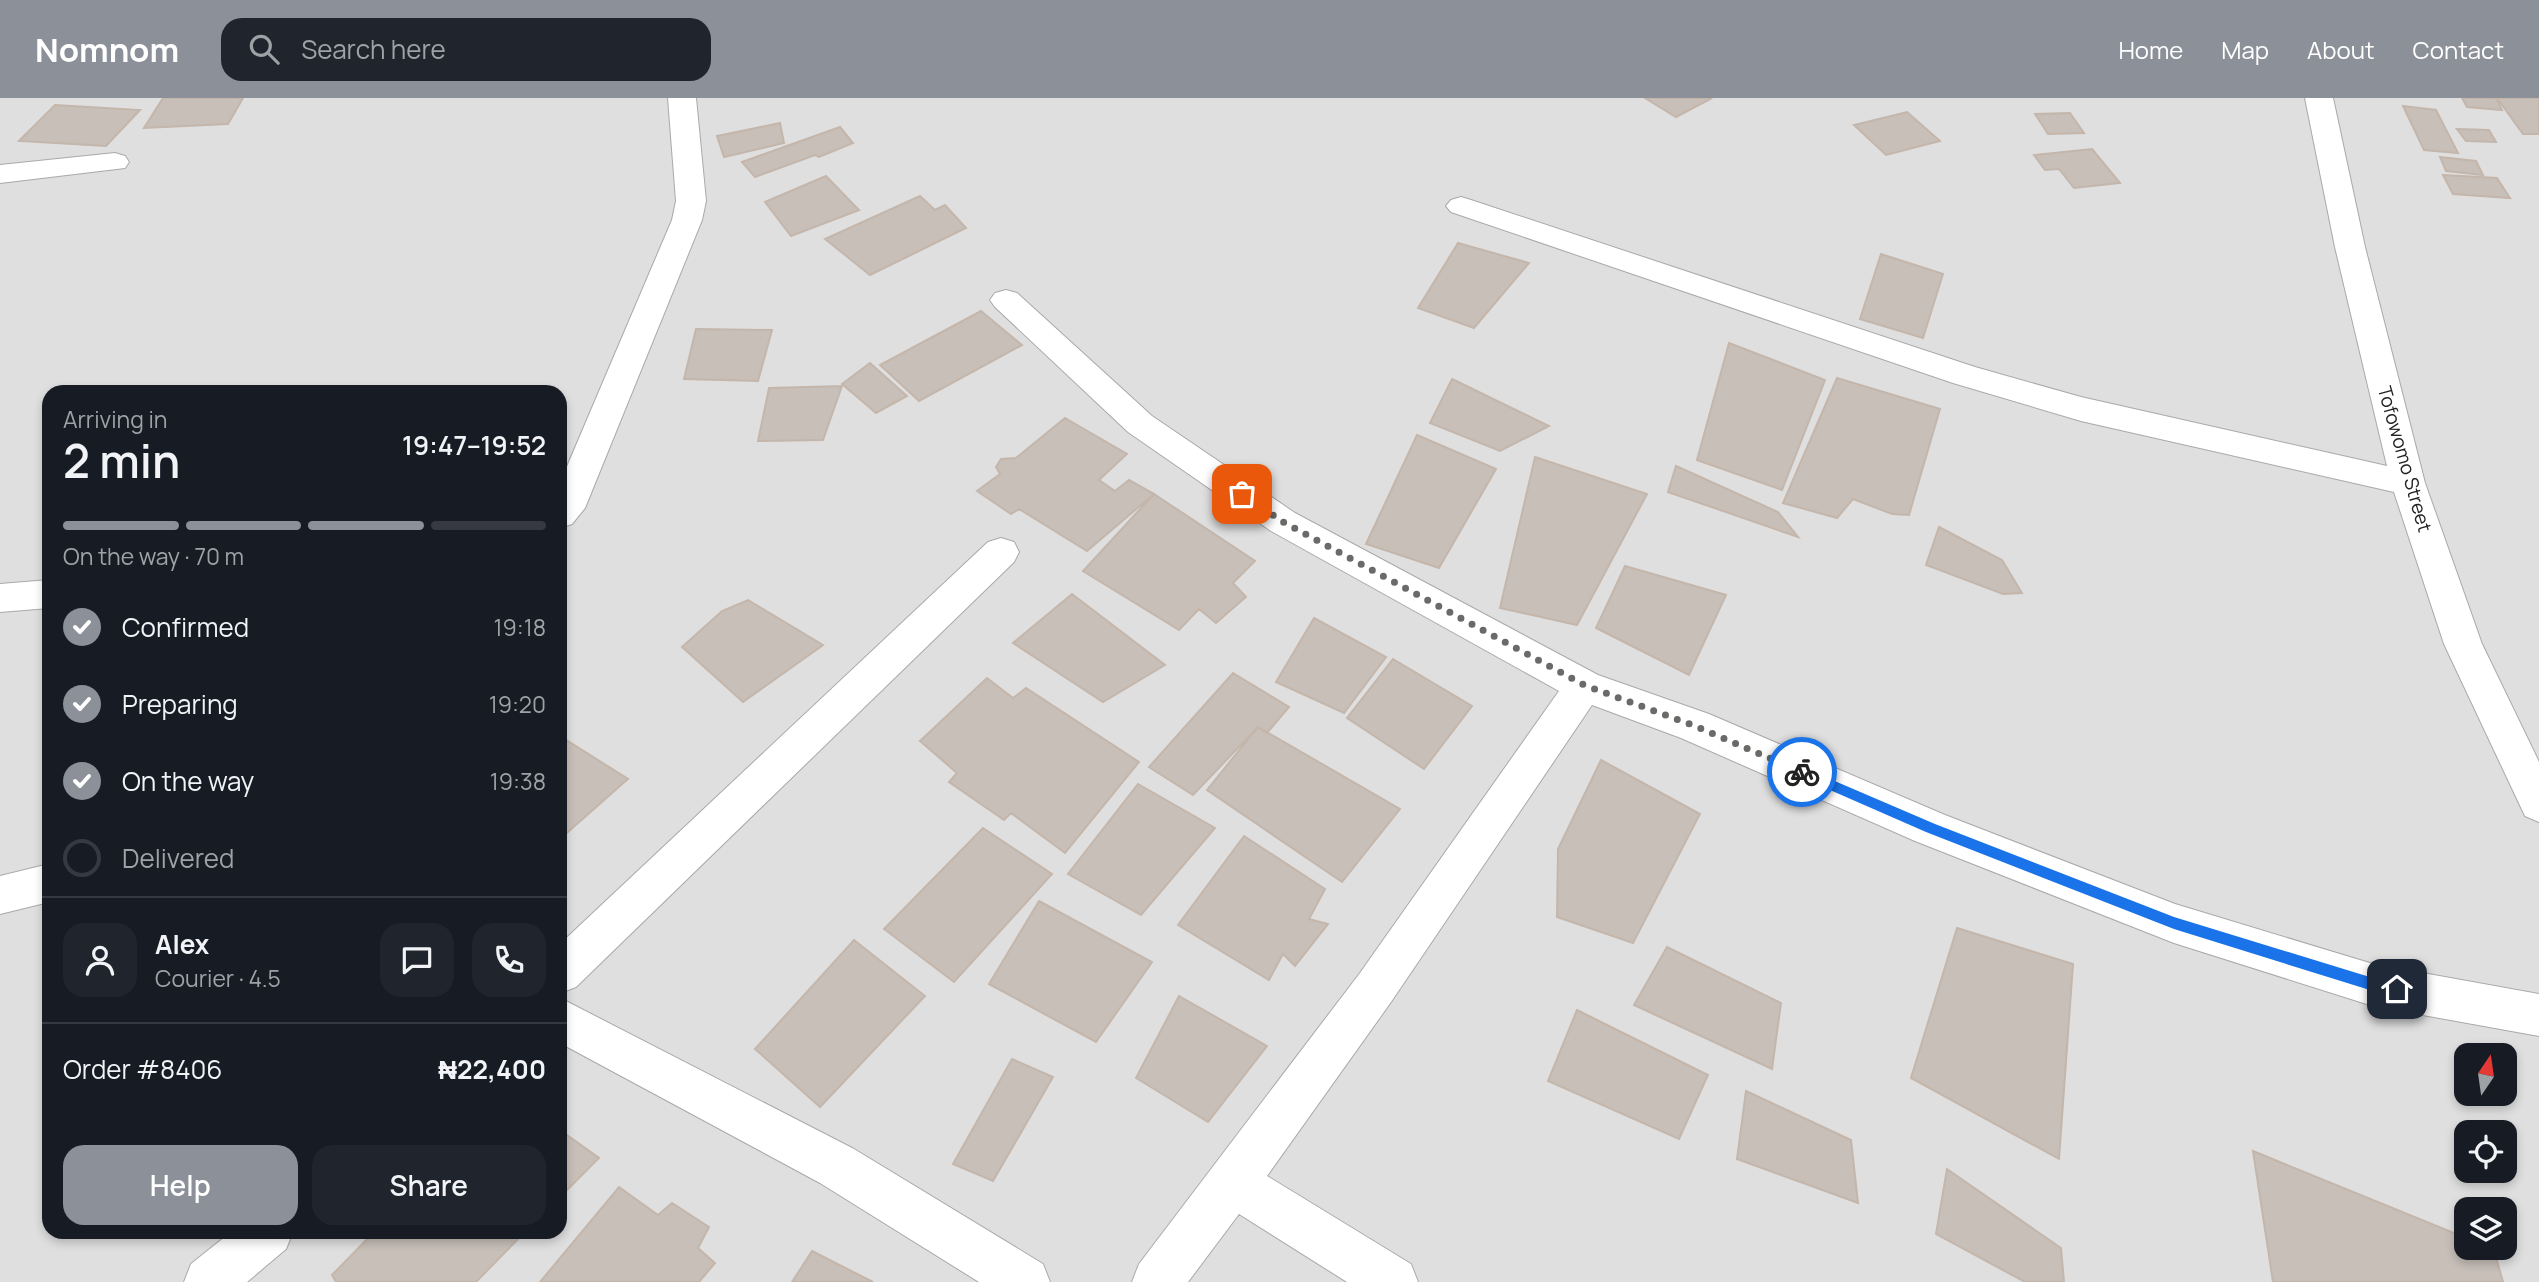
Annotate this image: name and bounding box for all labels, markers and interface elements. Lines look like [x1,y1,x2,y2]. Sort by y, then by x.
search box [221,18,711,81]
text: Nomnom [35,27,179,72]
icon: search [245,30,283,68]
text: Search here [301,31,446,67]
text: Home [2118,33,2183,66]
text: Map [2221,33,2269,66]
text: About [2307,33,2375,66]
text: Contact [2413,33,2504,66]
street label: Tofowomo Street [2372,383,2438,535]
text: Arriving in [63,403,168,435]
text: 19:47–19:52 [402,427,546,463]
text: 2 min [63,429,180,492]
pin [1212,464,1272,524]
icon: bag [1223,475,1261,513]
text: On the way · 70 m [63,540,244,572]
icon: check [63,608,101,646]
text: Confirmed [122,609,249,645]
text: 19:18 [494,611,546,643]
icon: check [63,685,101,723]
text: Preparing [122,686,238,722]
text: 19:20 [489,688,546,720]
courier [1767,737,1837,807]
icon: bike [1783,753,1821,791]
icon: check [63,762,101,800]
text: On the way [122,763,254,799]
text: 19:38 [490,765,546,797]
text: Delivered [122,840,234,876]
button: person [63,923,137,997]
button: chat [380,923,454,997]
button: phone [472,923,546,997]
text: Alex [155,926,209,962]
pin [2367,959,2427,1019]
text: Courier · 4.5 [155,962,281,994]
icon: home [2378,970,2416,1008]
north arrow [2454,1043,2516,1106]
map controls [2454,1043,2517,1260]
text: Order #8406 [63,1051,222,1087]
text: ₦22,400 [438,1051,546,1087]
button: locate [2454,1120,2517,1183]
button: Help [63,1145,298,1225]
button: Share [312,1145,546,1225]
button: layers [2454,1197,2517,1260]

